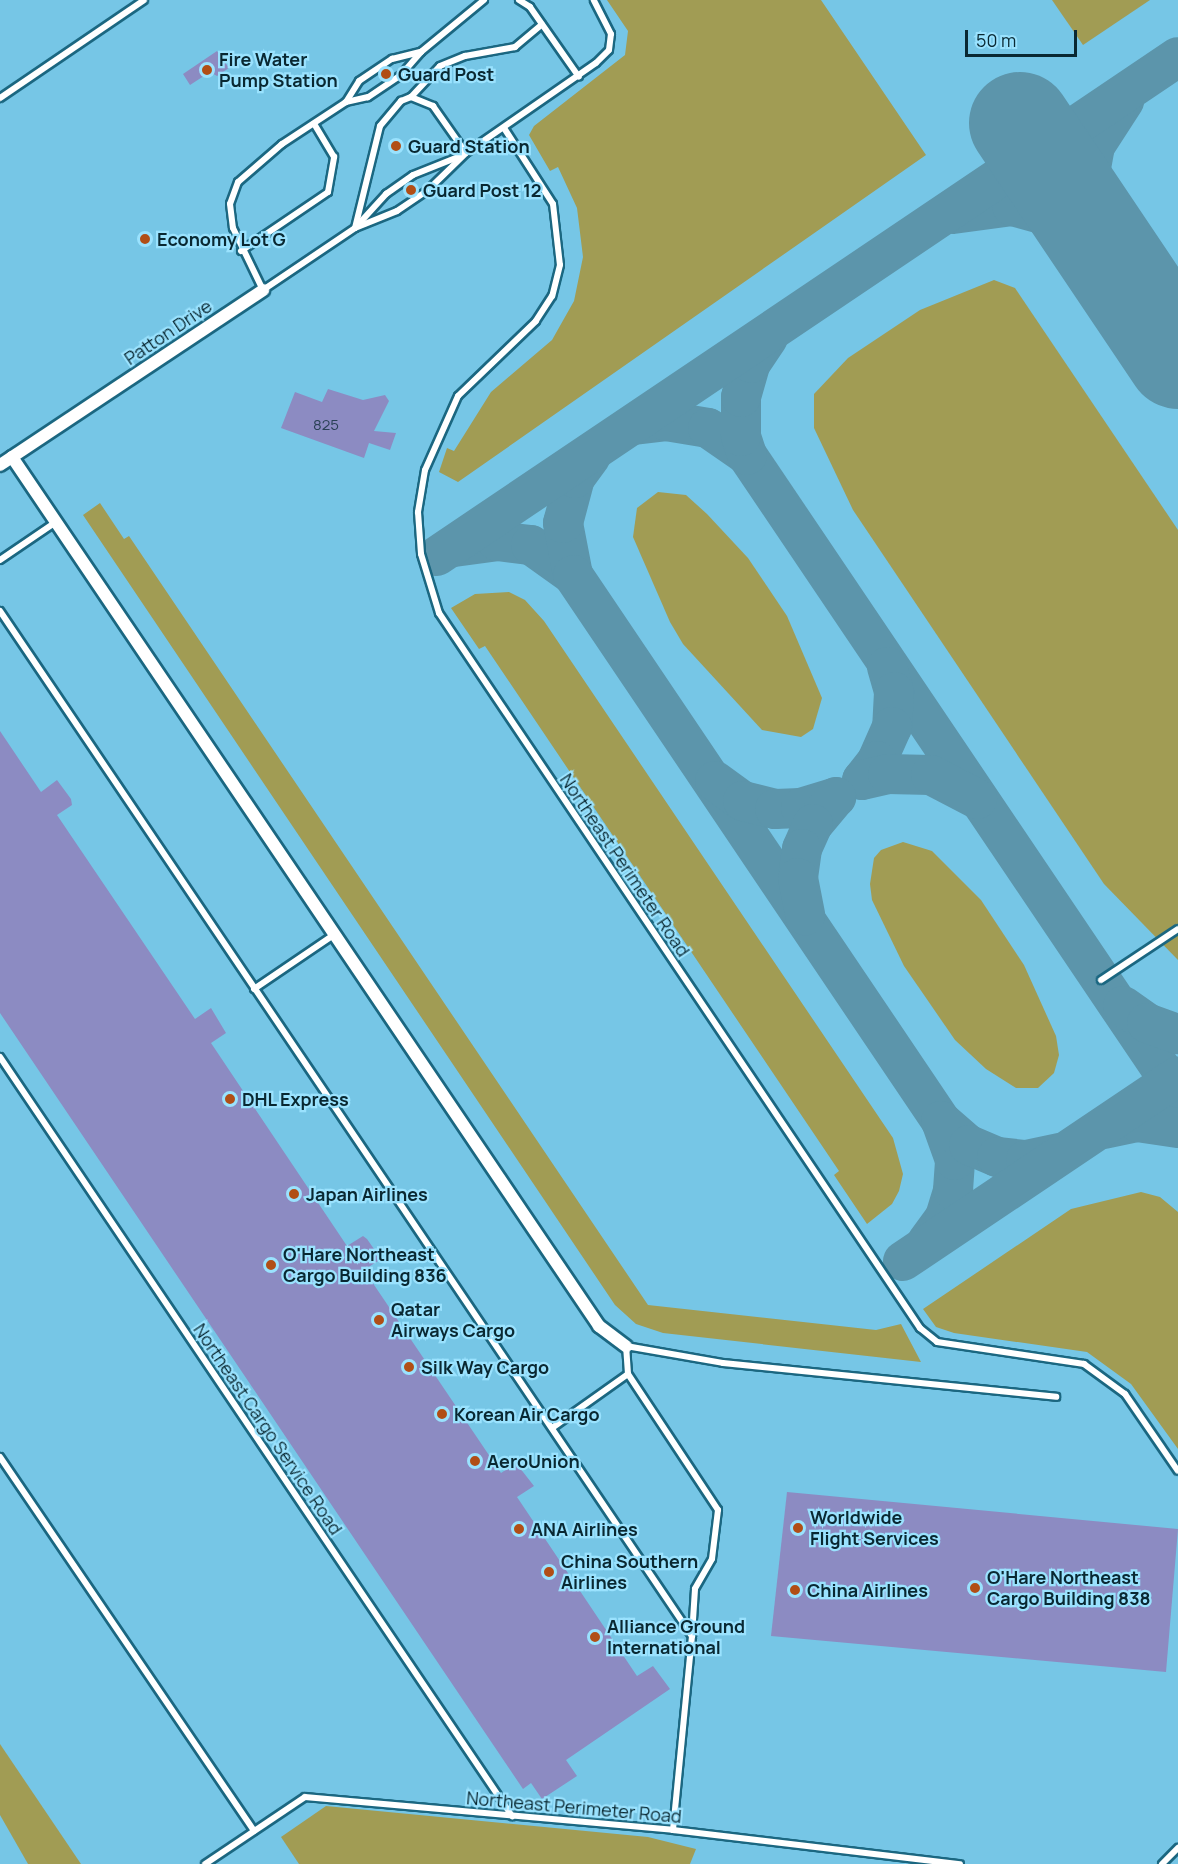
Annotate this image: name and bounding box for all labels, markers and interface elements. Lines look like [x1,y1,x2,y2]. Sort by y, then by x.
scale bar [968,18,1080,56]
text: 50 m [976,28,1016,52]
place label: Fire Water Pump Station [219,49,338,92]
marker: Fire Water Pump Station [200,63,214,77]
place label: Guard Post [398,63,494,85]
marker: Guard Post [379,67,393,81]
place label: Guard Station [408,135,530,157]
marker: Guard Station [389,139,403,153]
place label: Guard Post 12 [423,179,541,201]
marker: Guard Post 12 [404,183,418,197]
place label: Economy Lot G [157,228,286,250]
marker: Economy Lot G [138,232,152,246]
street label: Patton Drive [120,295,216,369]
house number: 825 [313,416,339,434]
street label: Northeast Perimeter Road [556,769,694,961]
place label: DHL Express [242,1088,350,1110]
marker: DHL Express [223,1092,237,1106]
place label: Japan Airlines [306,1183,428,1205]
marker: Japan Airlines [287,1187,301,1201]
place label: O'Hare Northeast Cargo Building 836 [283,1244,447,1286]
marker: O'Hare Northeast Cargo Building 836 [264,1258,278,1272]
place label: Qatar Airways Cargo [391,1299,515,1342]
marker: Qatar Airways Cargo [372,1313,386,1327]
street label: Northeast Cargo Service Road [189,1319,347,1539]
place label: Silk Way Cargo [421,1356,549,1378]
marker: Silk Way Cargo [402,1360,416,1374]
place label: Korean Air Cargo [454,1403,600,1425]
marker: Korean Air Cargo [435,1407,449,1421]
place label: AeroUnion [487,1450,580,1472]
marker: AeroUnion [468,1454,482,1468]
place label: Worldwide Flight Services [810,1507,939,1550]
place label: ANA Airlines [531,1518,638,1540]
marker: Worldwide Flight Services [791,1521,805,1535]
marker: ANA Airlines [512,1522,526,1536]
place label: China Southern Airlines [561,1551,698,1594]
marker: China Southern Airlines [542,1565,556,1579]
place label: O'Hare Northeast Cargo Building 838 [987,1567,1151,1610]
place label: China Airlines [807,1579,928,1601]
marker: O'Hare Northeast Cargo Building 838 [968,1581,982,1595]
marker: China Airlines [788,1583,802,1597]
place label: Alliance Ground International [607,1616,745,1658]
marker: Alliance Ground International [588,1630,602,1644]
street label: Northeast Perimeter Road [466,1787,682,1827]

